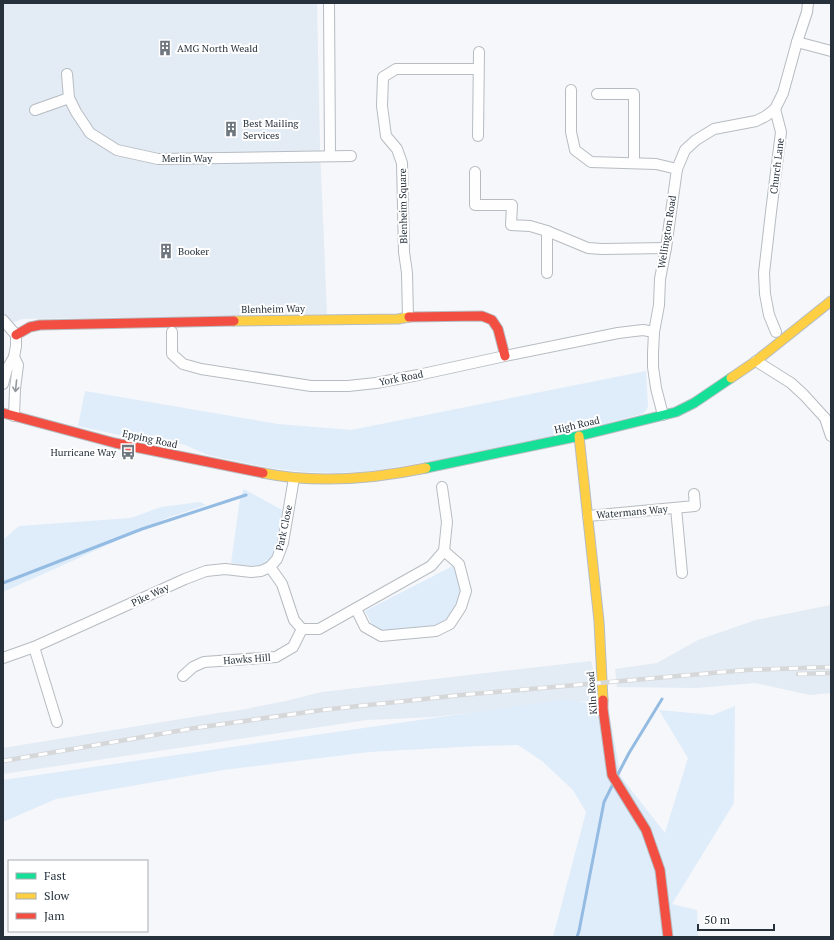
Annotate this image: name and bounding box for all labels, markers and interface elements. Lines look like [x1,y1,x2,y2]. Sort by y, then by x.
building icon: AMG North Weald [156,39,174,57]
place label: AMG North Weald [177,42,258,55]
place label: Best Mailing Services [243,117,299,142]
building icon: Best Mailing Services [222,120,240,138]
street label: Church Lane [767,137,787,195]
street label: Merlin Way [162,152,213,165]
street label: Blenheim Square [396,168,410,244]
street label: Wellington Road [655,194,679,269]
building icon: Booker [157,242,175,260]
place label: Booker [178,245,209,258]
street label: Blenheim Way [241,302,306,316]
street label: York Road [378,367,425,389]
one-way arrow [12,379,19,392]
street label: High Road [553,413,601,437]
street label: Epping Road [121,427,179,451]
bus stop icon: Hurricane Way [119,443,137,461]
place label: Hurricane Way [50,446,117,459]
street label: Watermans Way [596,502,669,522]
street label: Park Close [273,504,295,552]
street label: Pike Way [129,580,172,609]
street label: Hawks Hill [223,651,271,667]
street label: Kiln Road [584,671,600,715]
legend [8,860,148,932]
text: Fast [44,868,67,883]
text: Slow [44,888,70,903]
scale bar [698,906,774,932]
text: Jam [44,908,65,923]
text: 50 m [704,912,731,927]

